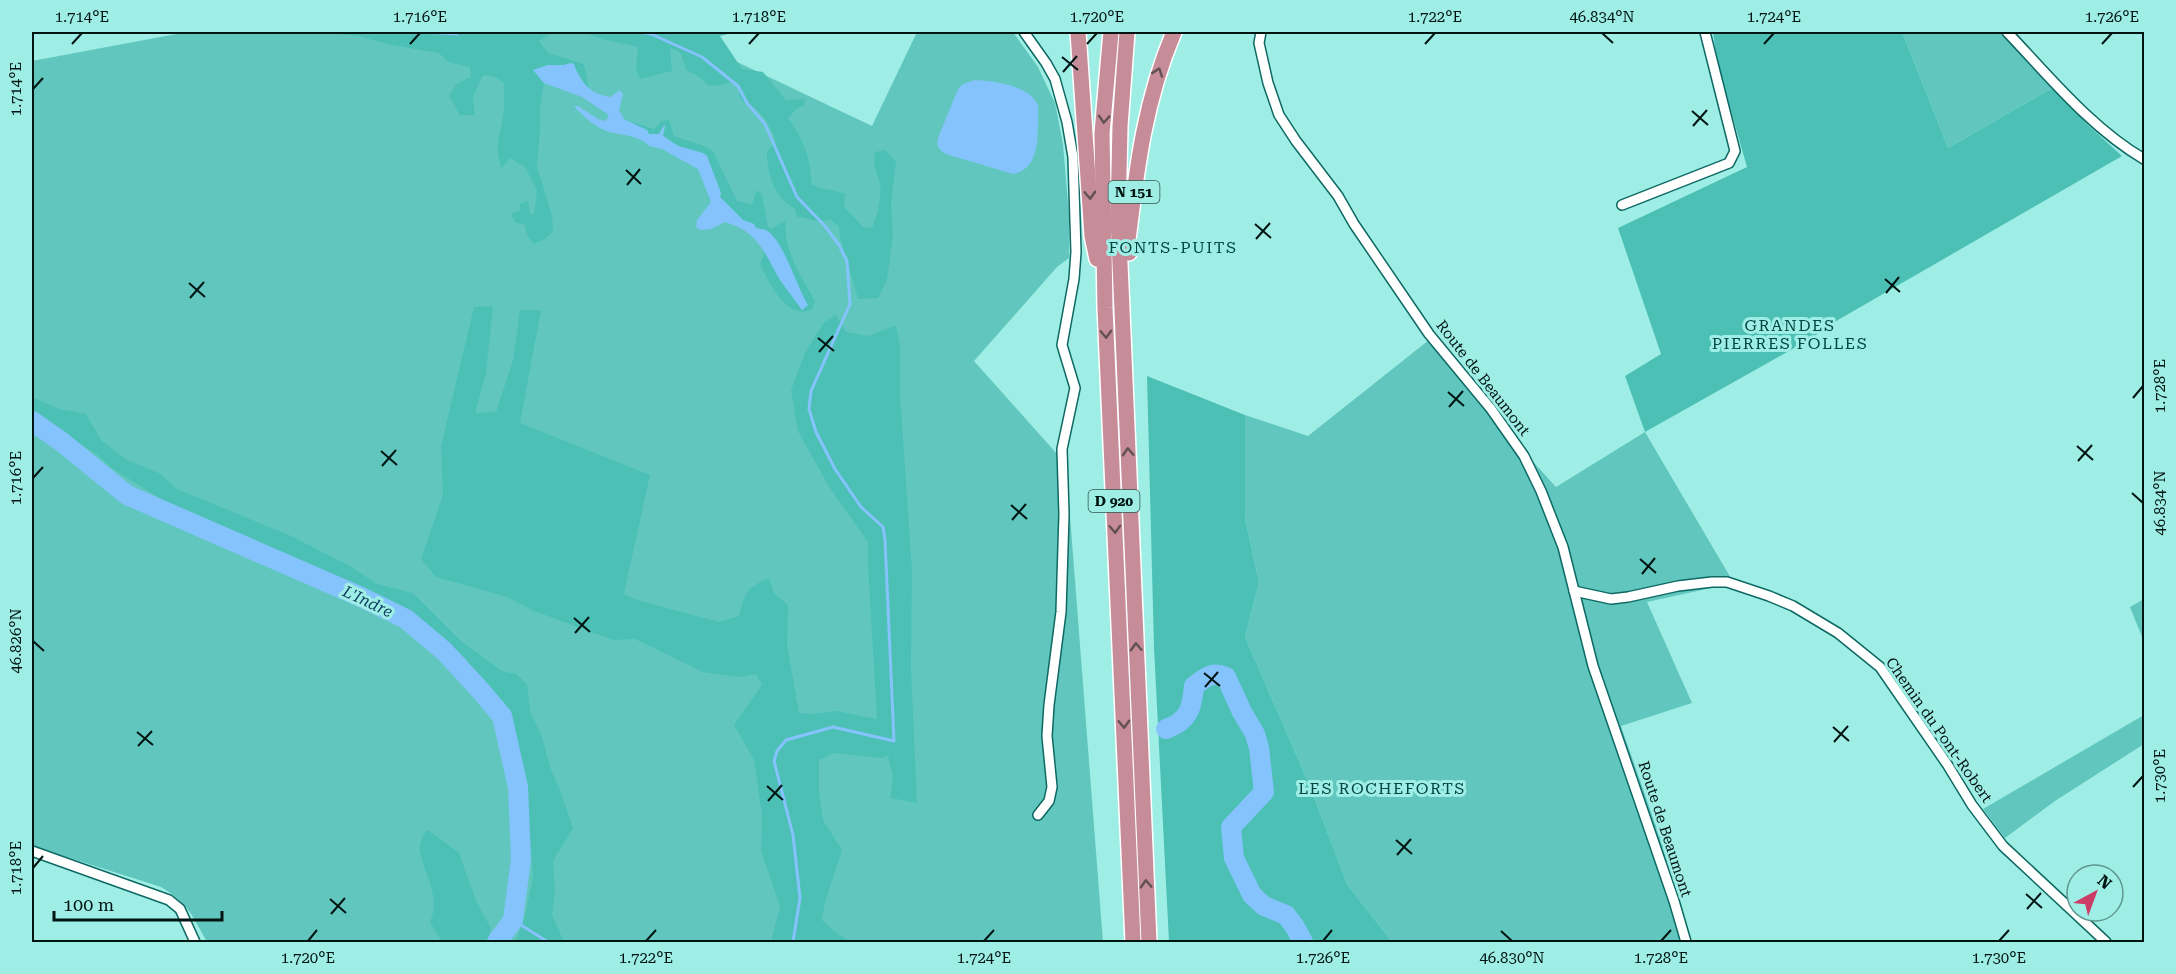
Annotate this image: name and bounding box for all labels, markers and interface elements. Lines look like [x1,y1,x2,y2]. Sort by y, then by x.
text: 1.714°E [55,8,109,26]
text: 1.716°E [393,8,447,26]
text: 1.718°E [732,8,786,26]
text: 1.720°E [1070,8,1124,26]
text: 1.722°E [1408,8,1462,26]
text: 46.834°N [1569,8,1635,26]
text: 1.724°E [1747,8,1801,26]
text: 1.726°E [2085,8,2139,26]
text: 1.714°E [7,62,25,116]
one-way arrow [1151,67,1164,78]
one-way arrow [1097,114,1110,123]
road number: N 151 [1108,181,1160,203]
one-way arrow [1084,190,1097,199]
district label: FONTS-PUITS [1109,238,1237,257]
district label: GRANDES PIERRES FOLLES [1712,316,1868,353]
street label: Route de Beaumont [1432,317,1534,440]
one-way arrow [1100,330,1113,339]
text: 1.728°E [2151,359,2169,413]
one-way arrow [1121,448,1134,457]
text: 1.716°E [7,451,25,505]
text: 46.834°N [2151,470,2169,536]
road number: D 920 [1088,490,1140,512]
one-way arrow [1109,525,1122,534]
water label: L'Indre [339,581,396,621]
text: 46.826°N [7,608,25,674]
one-way arrow [1130,643,1143,652]
street label: Chemin du Pont-Robert [1882,654,1996,806]
one-way arrow [1118,720,1130,729]
text: 1.730°E [2151,749,2169,803]
street label: Route de Beaumont [1635,759,1696,900]
district label: LES ROCHEFORTS [1298,779,1466,798]
text: 1.718°E [7,841,25,895]
north arrow [2065,863,2125,923]
text: N [2094,871,2115,893]
one-way arrow [1139,880,1152,889]
scale bar [54,884,222,922]
text: 100 m [63,894,114,915]
text: 1.720°E [281,949,335,967]
text: 1.722°E [619,949,673,967]
text: 1.724°E [957,949,1011,967]
text: 1.726°E [1296,949,1350,967]
text: 46.830°N [1479,949,1545,967]
text: 1.728°E [1634,949,1688,967]
text: 1.730°E [1972,949,2026,967]

